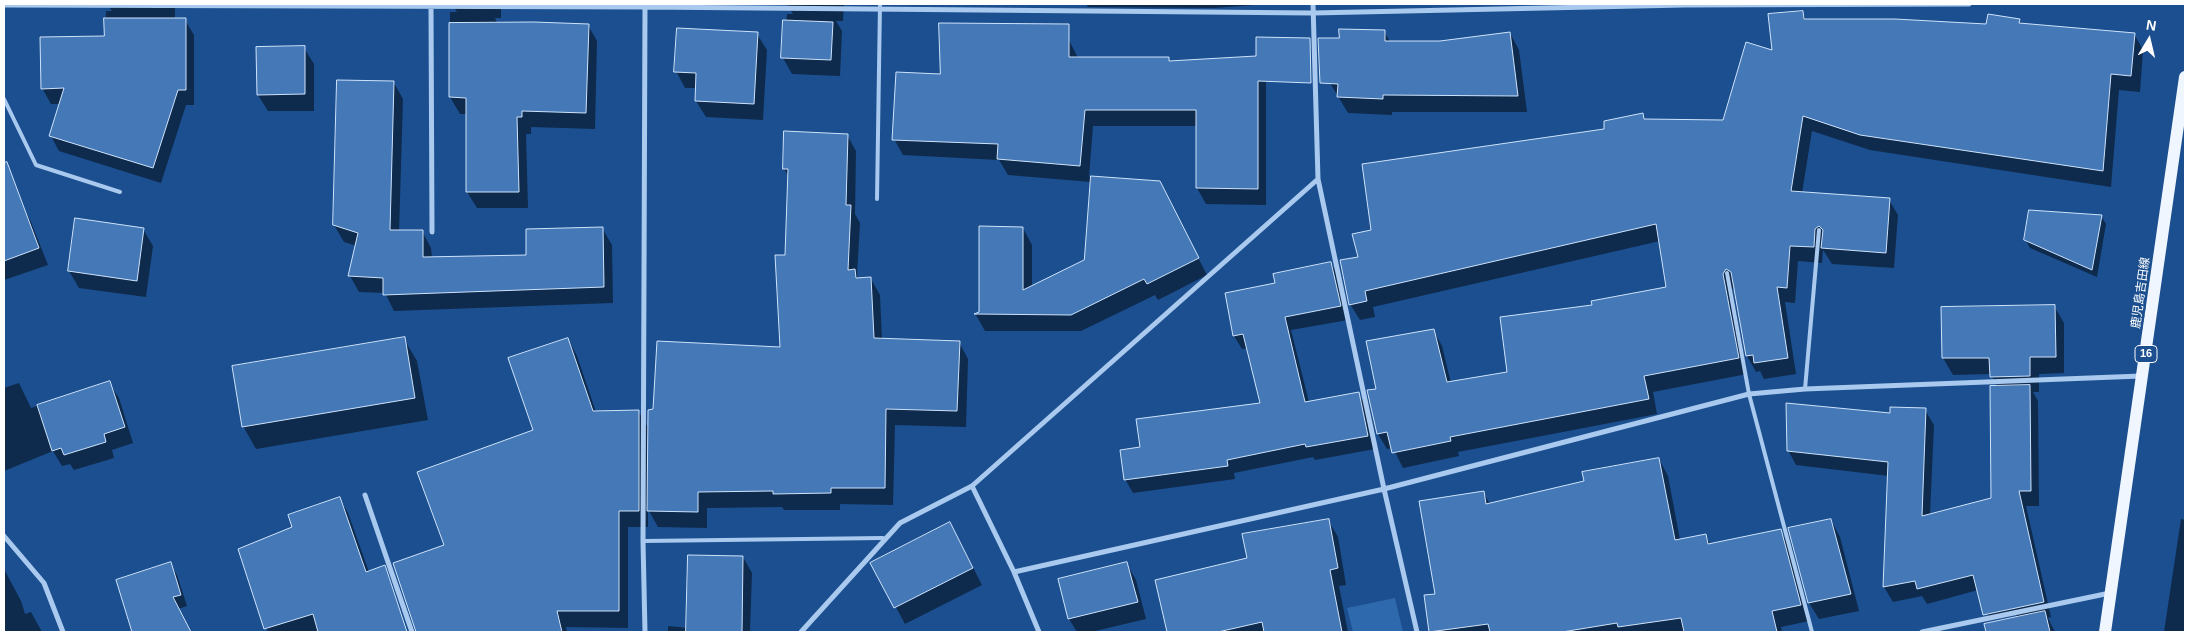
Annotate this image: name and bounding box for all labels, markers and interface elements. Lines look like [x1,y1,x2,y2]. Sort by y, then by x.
north arrow [2124,15,2174,65]
text: N [2145,16,2158,34]
street label: 鹿児島吉田線 [2129,256,2153,330]
road number: 16 [2135,346,2157,362]

